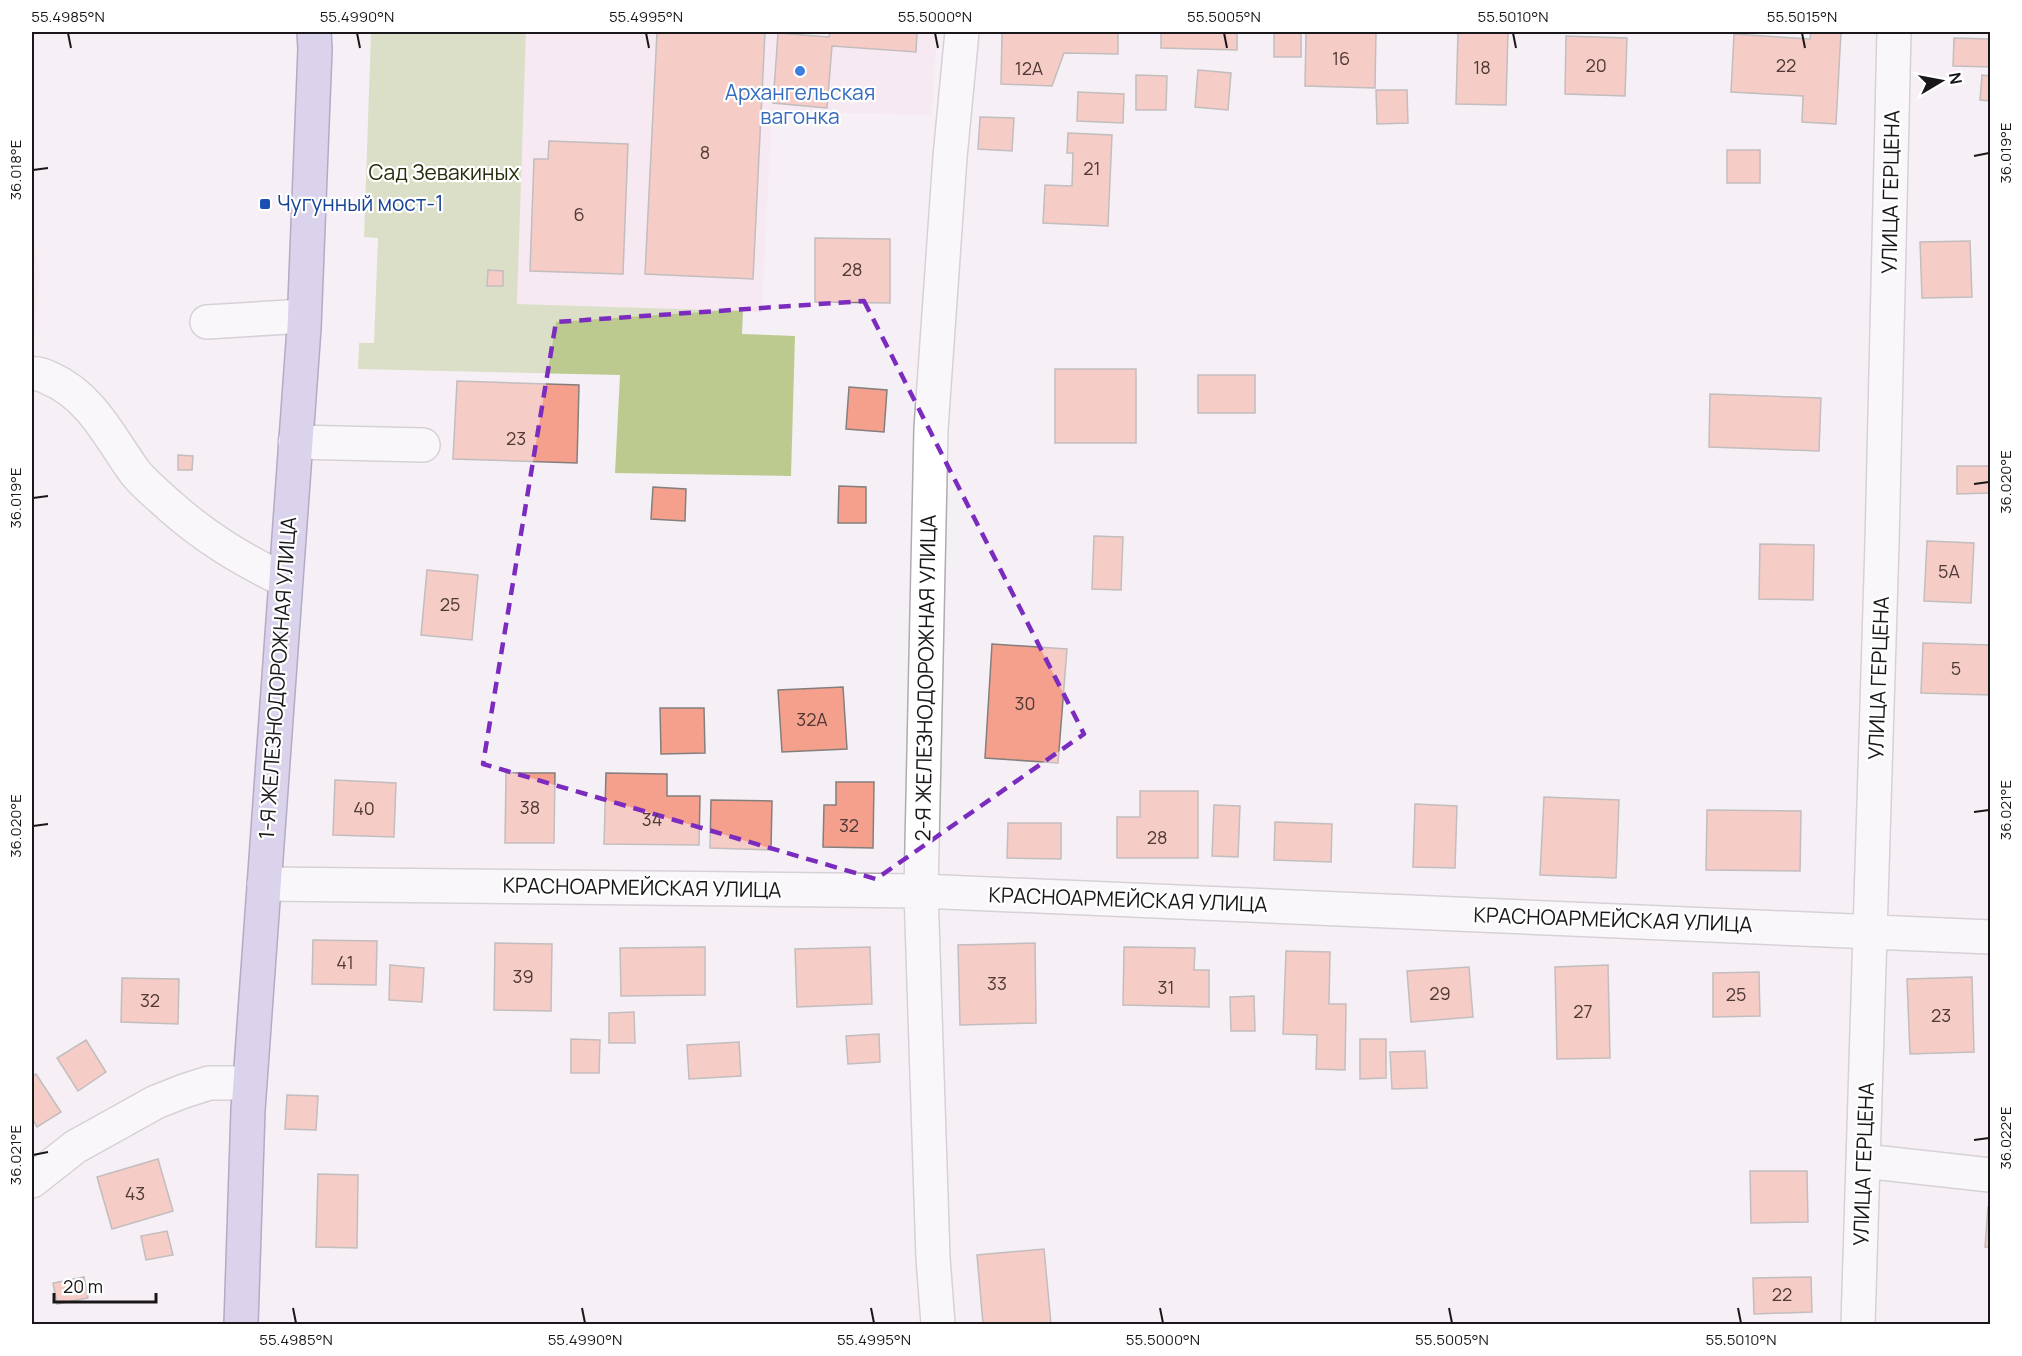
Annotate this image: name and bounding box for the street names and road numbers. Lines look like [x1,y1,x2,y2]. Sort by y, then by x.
street label: УЛИЦА ГЕРЦЕНА [1875,110,1905,274]
street label: 2-Я ЖЕЛЕЗНОДОРОЖНАЯ УЛИЦА [908,514,942,842]
street label: 1-Я ЖЕЛЕЗНОДОРОЖНАЯ УЛИЦА [252,516,302,840]
street label: УЛИЦА ГЕРЦЕНА [1861,596,1895,760]
street label: КРАСНОАРМЕЙСКАЯ УЛИЦА [502,871,782,903]
street label: КРАСНОАРМЕЙСКАЯ УЛИЦА [988,880,1268,918]
street label: КРАСНОАРМЕЙСКАЯ УЛИЦА [1473,900,1753,938]
street label: УЛИЦА ГЕРЦЕНА [1846,1082,1880,1246]

